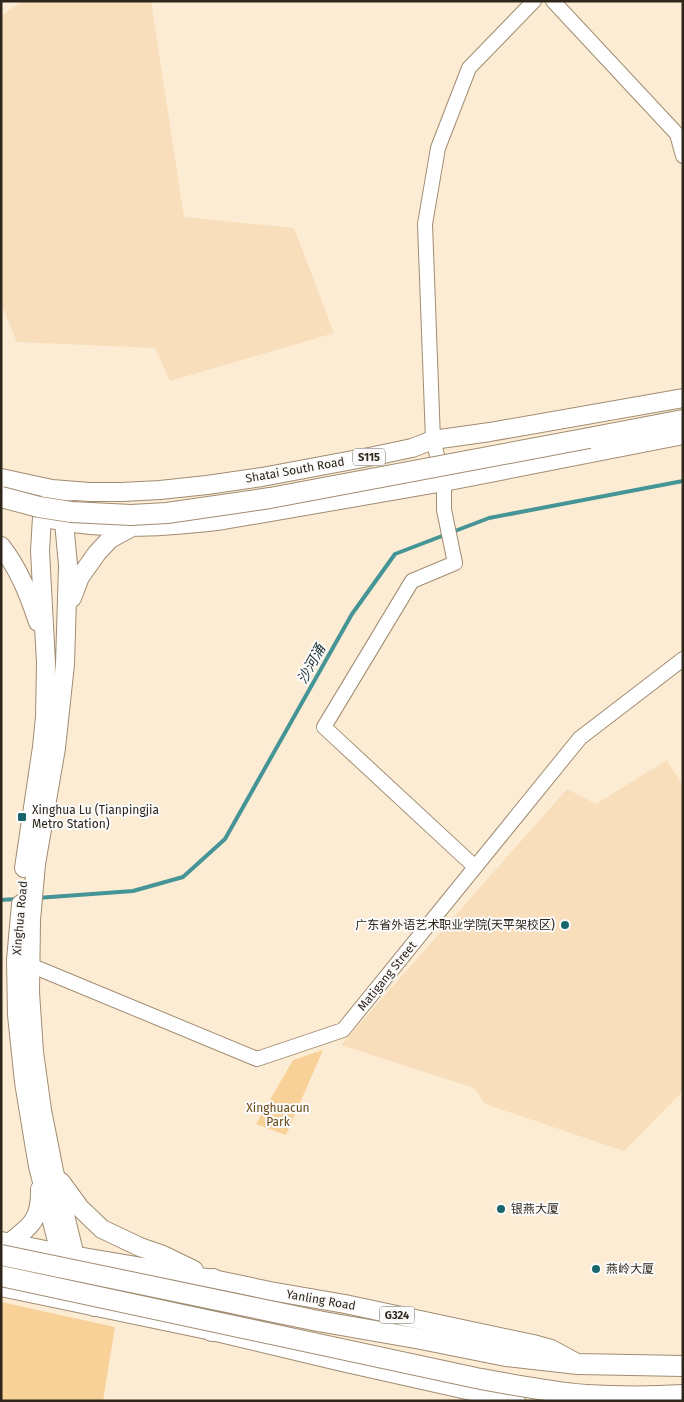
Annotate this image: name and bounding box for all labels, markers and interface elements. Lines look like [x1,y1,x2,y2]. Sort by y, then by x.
road number: S115 [353,448,385,466]
street label: Shatai South Road [244,454,346,486]
water label: 沙河涌 [294,640,330,687]
place label: Xinghua Lu (Tianpingjia Metro Station) [32,803,159,831]
marker: Xinghua Lu (Tianpingjia Metro Station) [16,811,28,823]
street label: Xinghua Road [10,880,30,956]
place label: 广东省外语艺术职业学院(天平架校区) [355,918,555,932]
marker: 广东省外语艺术职业学院(天平架校区) [559,919,571,931]
street label: Matigang Street [355,938,420,1013]
park label: Xinghuacun Park [246,1101,310,1129]
place label: 银燕大厦 [511,1202,559,1216]
marker: 银燕大厦 [495,1203,507,1215]
place label: 燕岭大厦 [606,1262,654,1276]
marker: 燕岭大厦 [590,1263,602,1275]
street label: Yanling Road [285,1287,357,1313]
road number: G324 [380,1306,414,1324]

